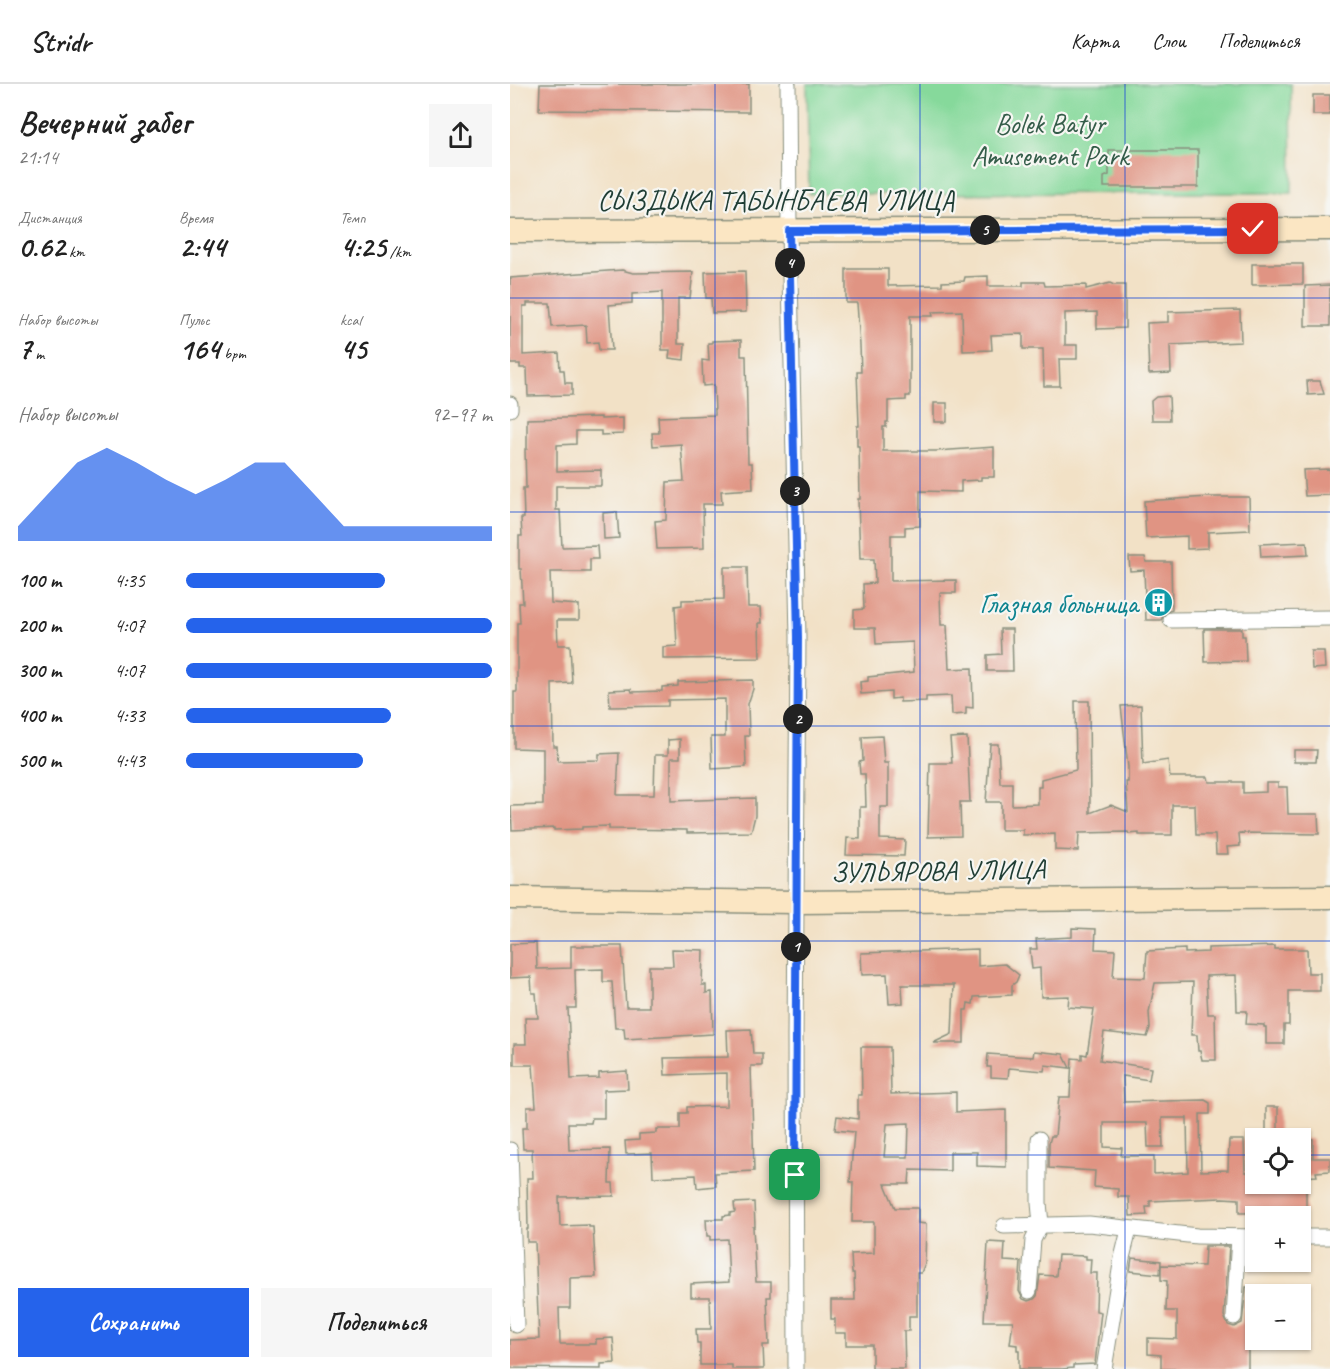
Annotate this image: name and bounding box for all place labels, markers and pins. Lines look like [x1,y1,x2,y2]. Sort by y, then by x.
pin [1227,203,1278,254]
pin: 5 [970,215,1000,245]
pin: 4 [775,248,805,278]
pin: 3 [780,476,810,506]
place label: Глазная больница [979,586,1141,621]
building icon: Глазная больница [1143,587,1175,619]
pin: 2 [783,704,813,734]
pin: 1 [781,932,811,962]
pin [769,1149,820,1200]

